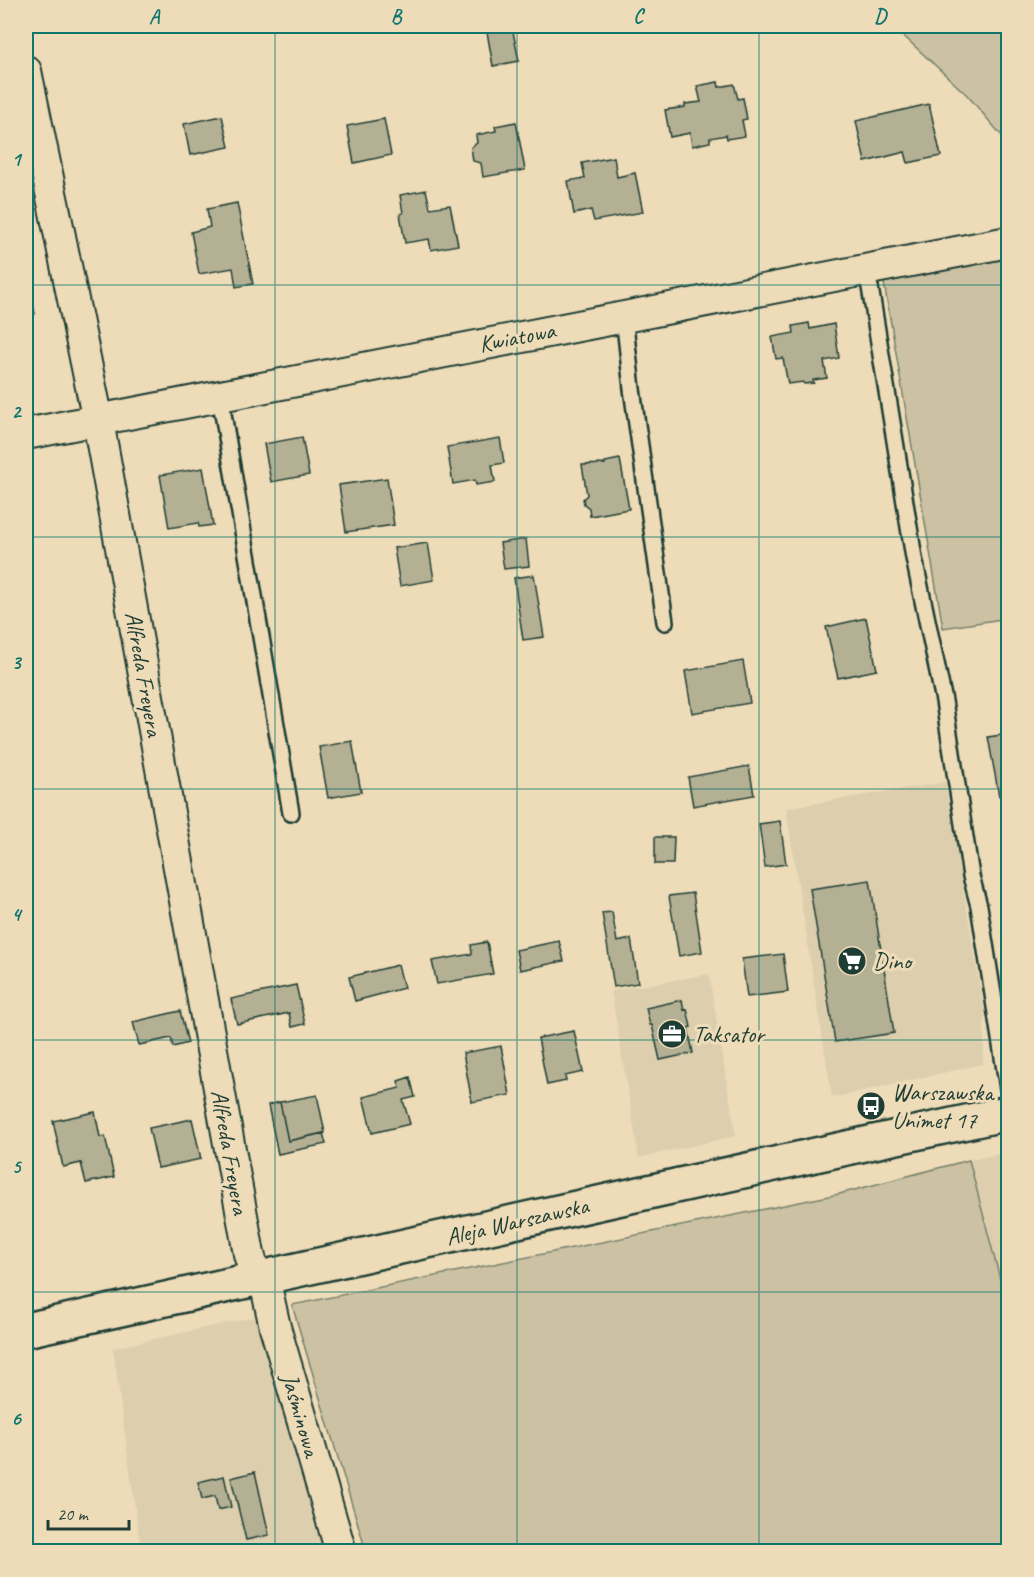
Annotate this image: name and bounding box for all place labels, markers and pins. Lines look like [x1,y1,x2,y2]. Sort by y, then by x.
supermarket icon: Dino [836,945,868,977]
place label: Dino [873,946,914,976]
office icon: Taksator [656,1018,688,1050]
place label: Taksator [693,1019,766,1049]
place label: Warszawska Unimet 17 [892,1077,995,1135]
bus stop icon: Warszawska Unimet 17 [855,1090,887,1122]

